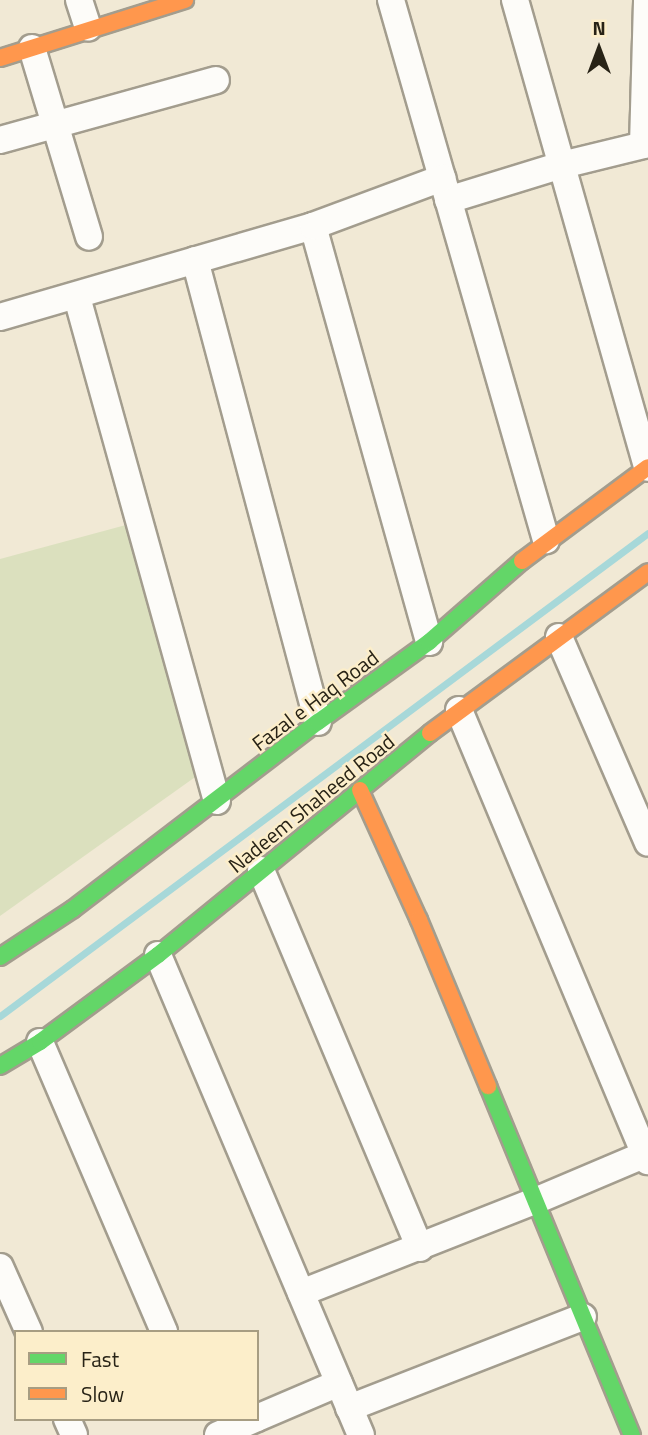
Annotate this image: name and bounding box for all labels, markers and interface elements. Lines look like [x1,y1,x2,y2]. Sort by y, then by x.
text: N [592,13,606,42]
north arrow [564,14,634,84]
street label: Fazal e Haq Road [247,644,383,756]
street label: Nadeem Shaheed Road [223,728,399,878]
legend [14,1330,259,1421]
text: Fast [81,1343,119,1375]
text: Slow [81,1378,124,1410]

